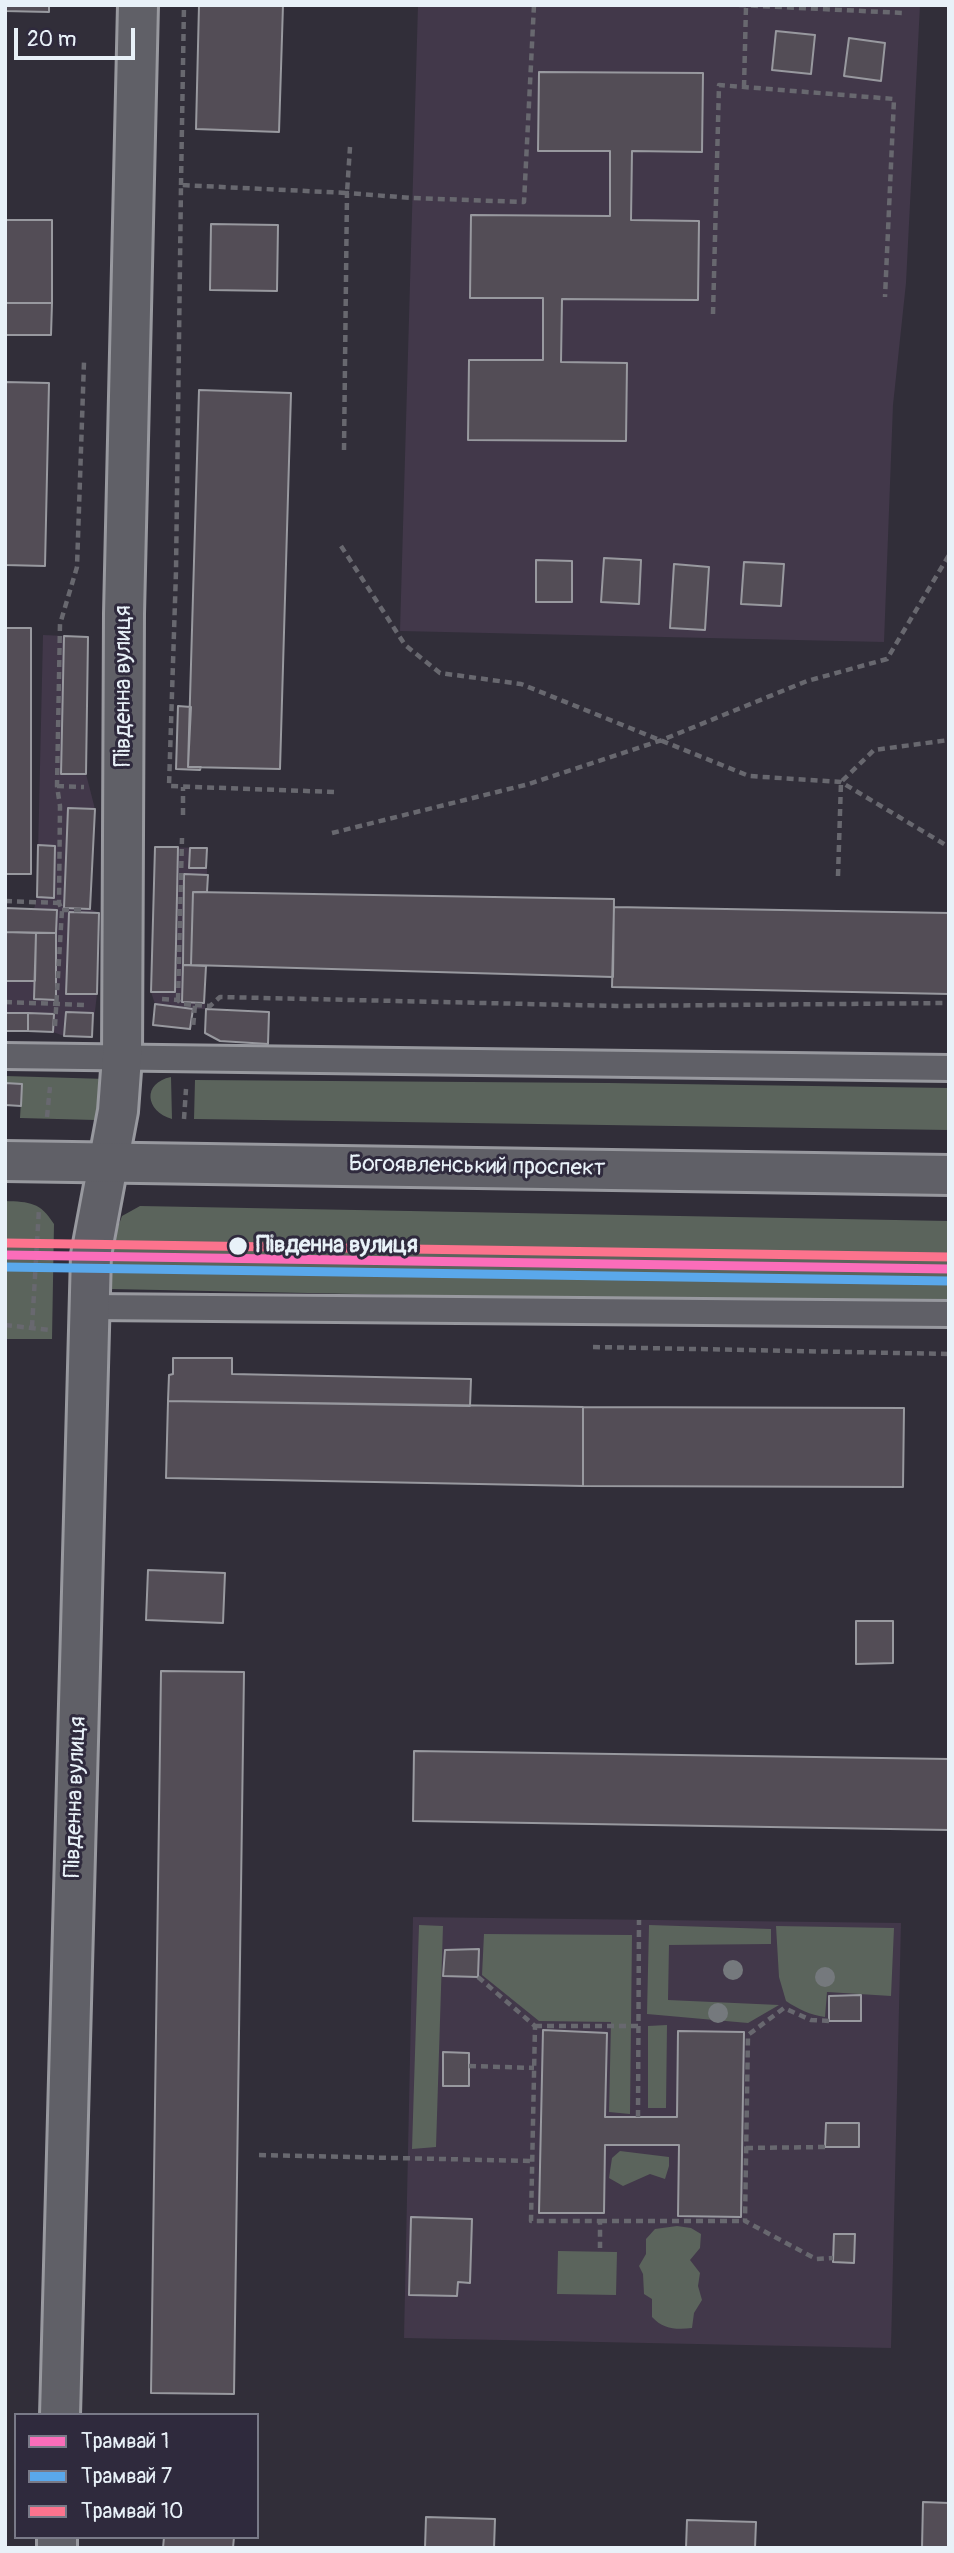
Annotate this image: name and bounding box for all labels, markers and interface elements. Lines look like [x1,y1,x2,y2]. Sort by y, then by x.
scale bar [18,14,138,58]
text: 20 m [27,26,76,53]
street label: Південна вулиця [110,605,138,767]
street label: Богоявленський проспект [348,1151,606,1183]
place label: Південна вулиця [256,1232,418,1260]
marker: Південна вулиця [227,1235,249,1257]
street label: Південна вулиця [59,1716,93,1878]
legend [14,2413,259,2539]
text: Трамвай 1 [81,2428,169,2455]
text: Трамвай 7 [81,2463,172,2490]
text: Трамвай 10 [81,2498,183,2525]

